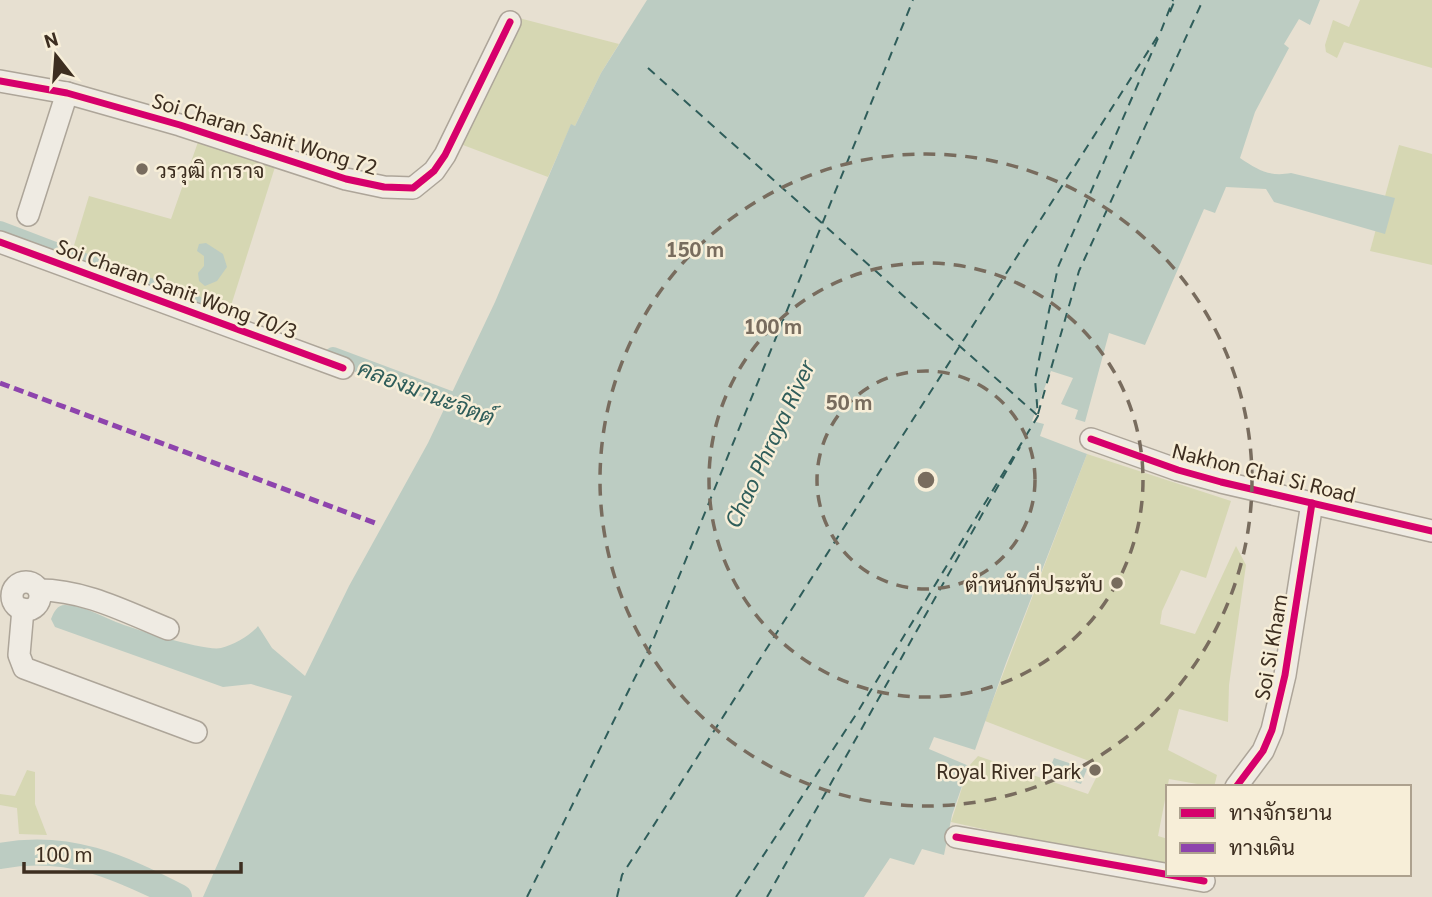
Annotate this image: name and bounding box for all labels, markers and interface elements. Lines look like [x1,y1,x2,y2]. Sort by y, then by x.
north arrow [21,21,91,91]
text: N [41,25,61,52]
street label: Soi Charan Sanit Wong 72 [149,86,381,180]
place label: วรวุฒิ การาจ [156,156,265,185]
marker: วรวุฒิ การาจ [134,161,150,177]
street label: Soi Charan Sanit Wong 70/3 [53,232,301,344]
text: 150 m [666,235,724,262]
text: 100 m [744,312,802,339]
water label: คลองมานะจิตต์ [354,351,502,432]
water label: Chao Phraya River [716,354,820,531]
text: 50 m [826,388,872,415]
street label: Nakhon Chai Si Road [1170,436,1358,508]
centre of rings [914,468,938,492]
place label: ตำหนักที่ประทับ [965,565,1103,597]
marker: ตำหนักที่ประทับ [1109,575,1125,591]
street label: Soi Si Kham [1247,592,1293,702]
place label: Royal River Park [936,757,1082,784]
marker: Royal River Park [1087,762,1103,778]
legend [1166,785,1411,876]
text: ทางจักรยาน [1229,798,1332,825]
scale bar [24,830,242,874]
text: ทางเดิน [1229,833,1295,860]
text: 100 m [35,840,92,867]

